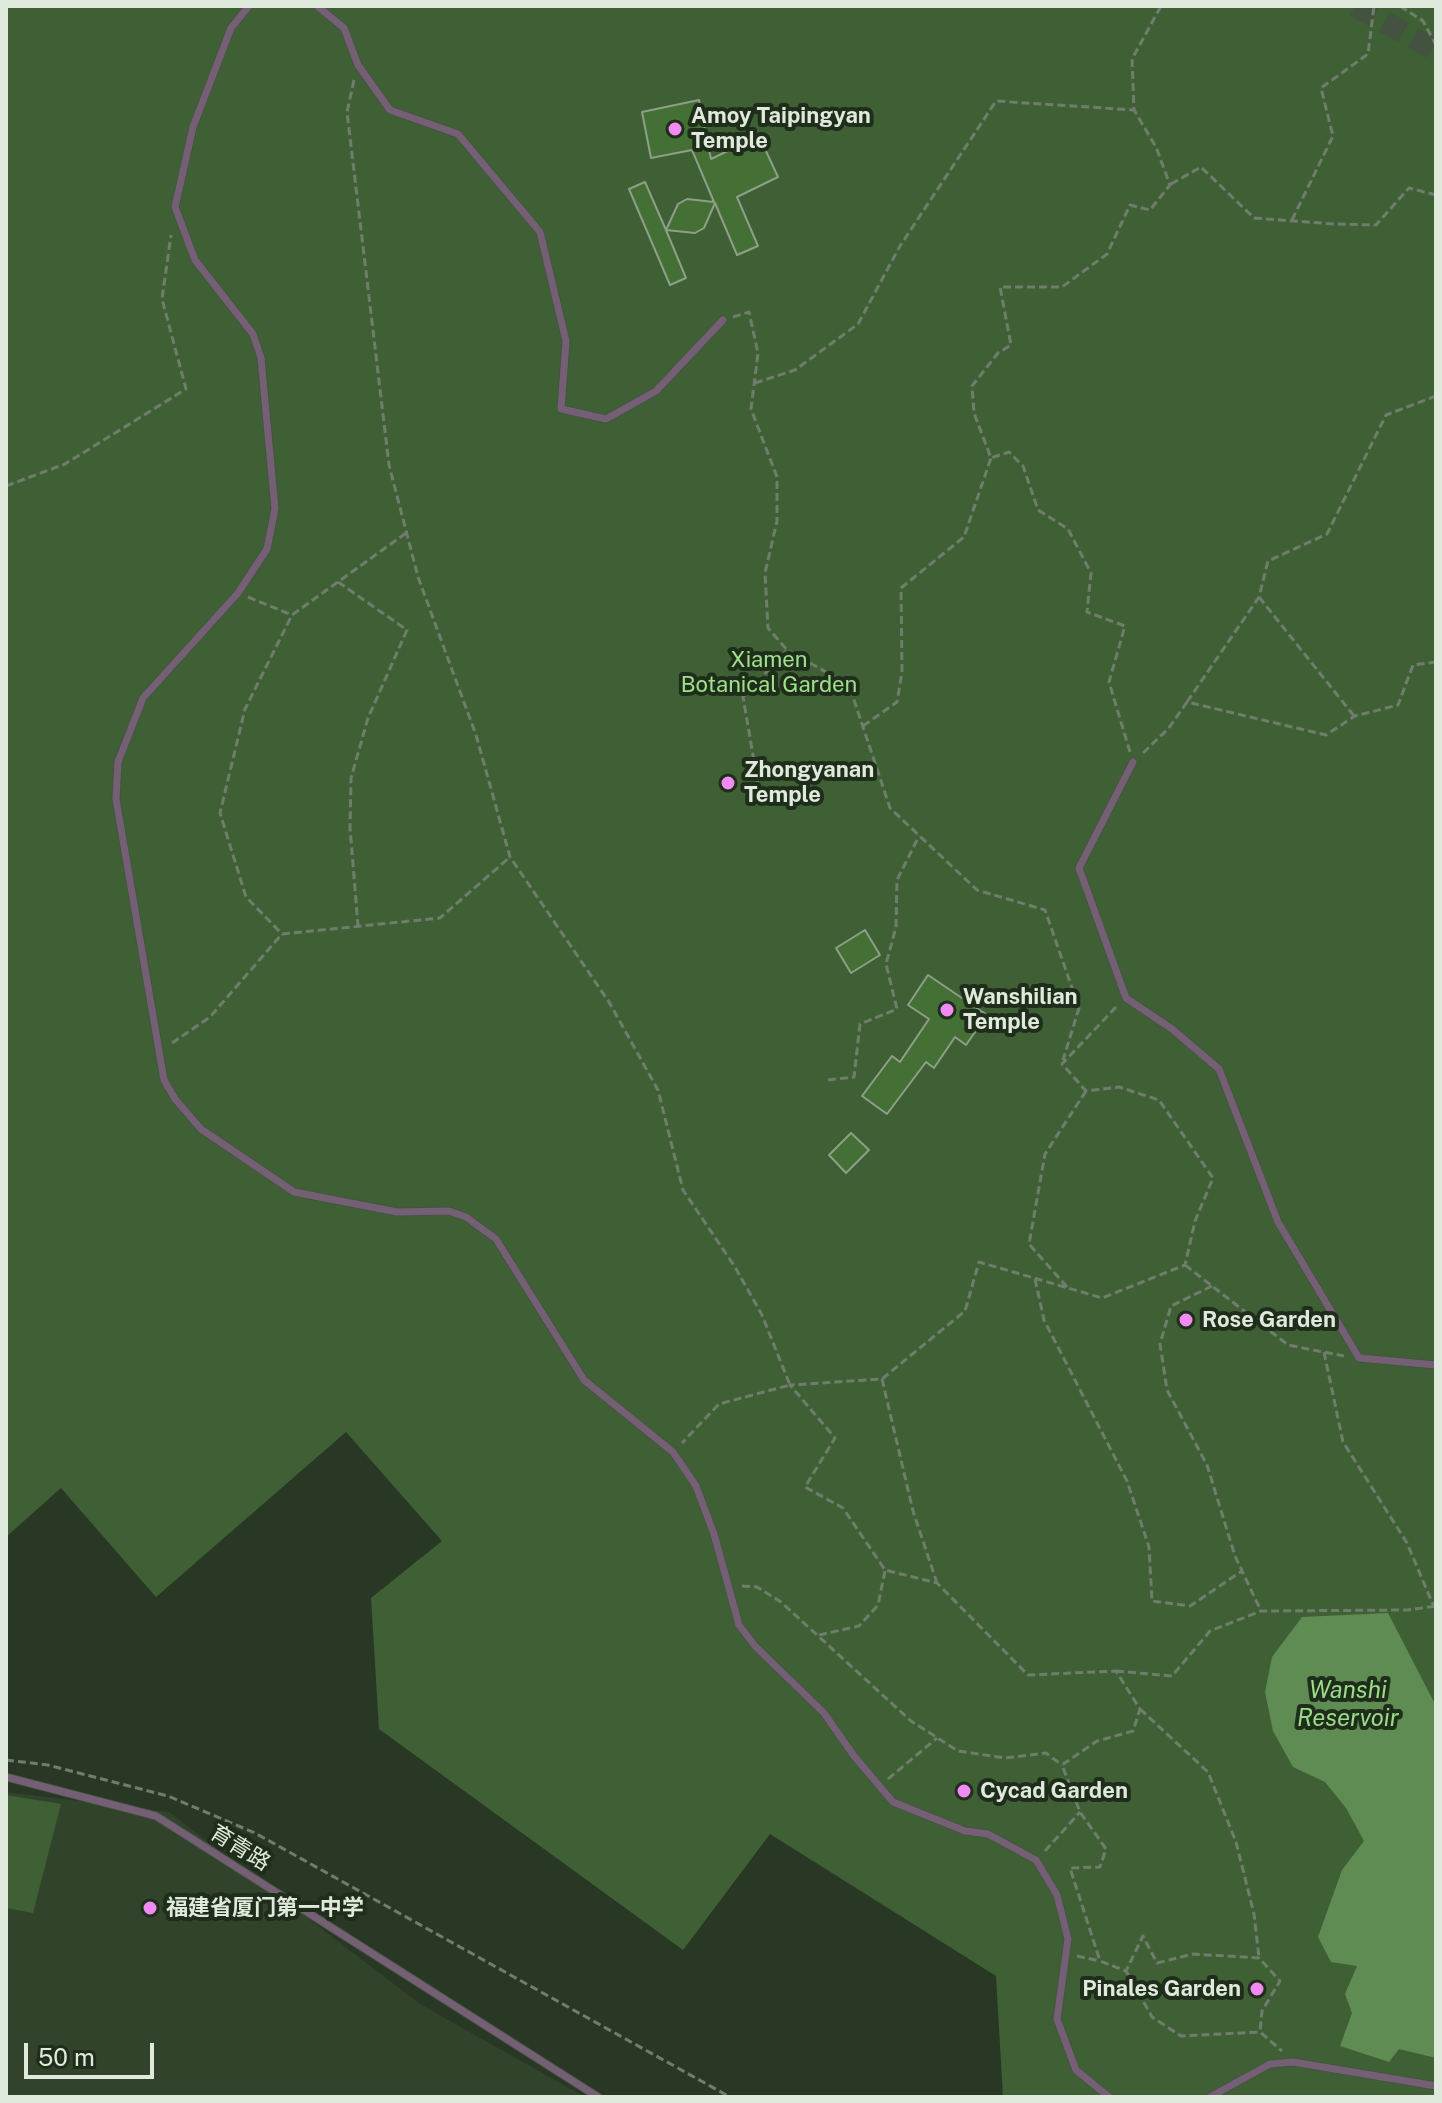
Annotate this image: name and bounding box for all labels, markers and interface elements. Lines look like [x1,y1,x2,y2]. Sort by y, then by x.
place label: Amoy Taipingyan Temple [691,103,871,154]
marker: Amoy Taipingyan Temple [666,120,684,138]
park label: Xiamen Botanical Garden [681,647,857,698]
place label: Zhongyanan Temple [744,757,874,808]
marker: Zhongyanan Temple [719,774,737,792]
place label: Wanshilian Temple [963,984,1078,1036]
marker: Wanshilian Temple [938,1001,956,1019]
place label: Rose Garden [1202,1307,1336,1333]
marker: Rose Garden [1177,1311,1195,1329]
water label: Wanshi Reservoir [1297,1677,1399,1733]
place label: Cycad Garden [980,1778,1128,1804]
marker: Cycad Garden [955,1782,973,1800]
street label: 育青路 [205,1819,275,1877]
place label: 福建省厦门第一中学 [166,1895,364,1921]
marker: 福建省厦门第一中学 [141,1899,159,1917]
place label: Pinales Garden [1082,1976,1241,2002]
marker: Pinales Garden [1248,1980,1266,1998]
scale bar [28,2027,158,2077]
text: 50 m [38,2043,95,2071]

